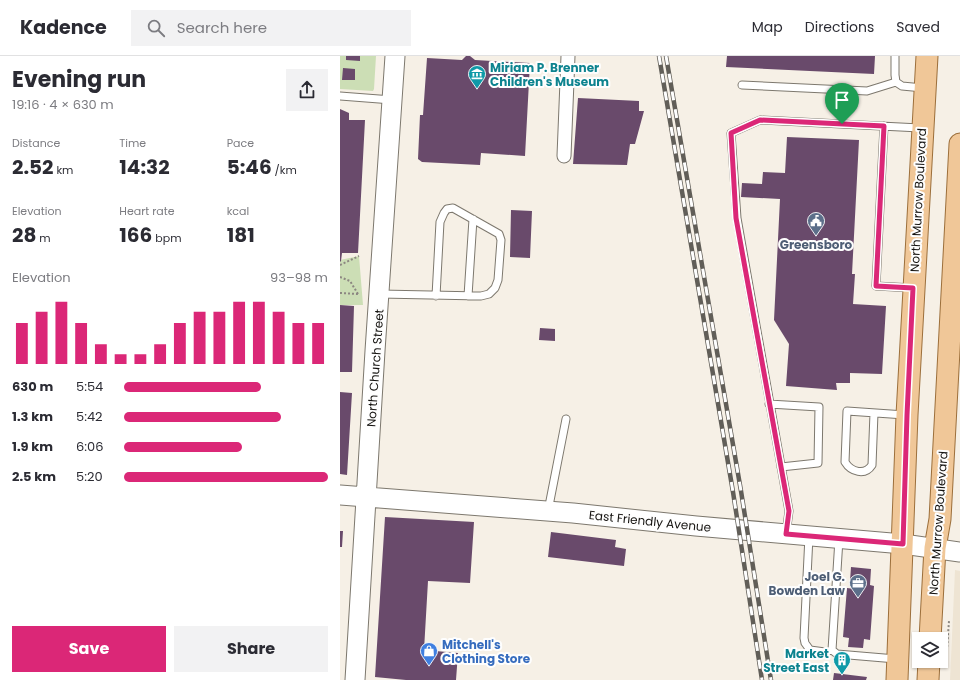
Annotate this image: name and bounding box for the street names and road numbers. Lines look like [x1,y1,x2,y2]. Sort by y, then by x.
street label: North Murrow Boulevard [906,128,930,272]
street label: North Church Street [362,308,388,428]
street label: North Murrow Boulevard [924,451,952,595]
street label: East Friendly Avenue [588,506,712,536]

